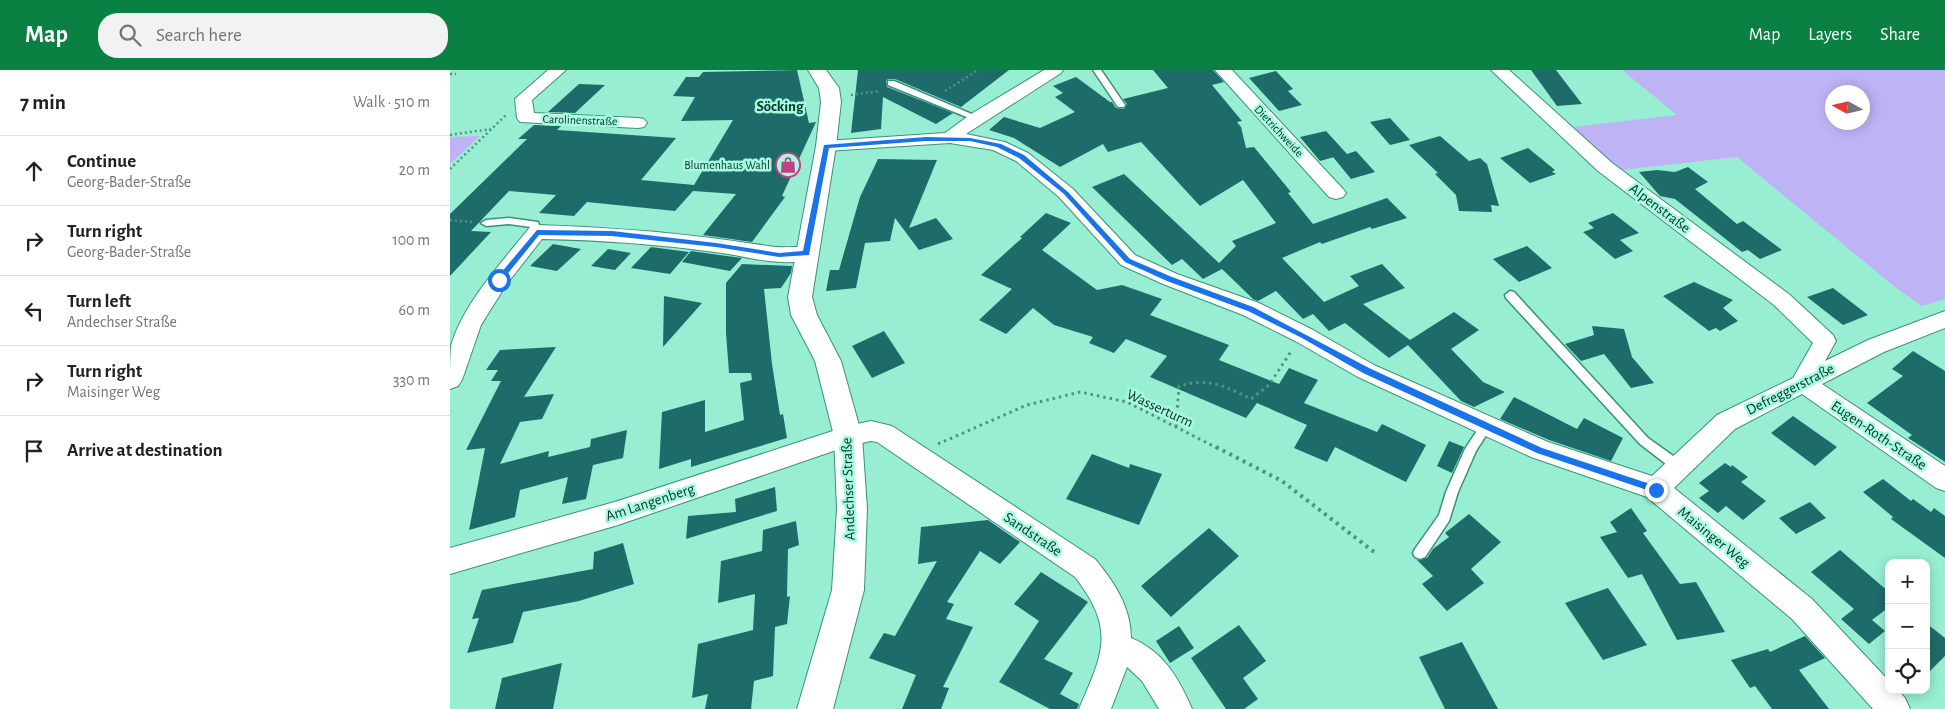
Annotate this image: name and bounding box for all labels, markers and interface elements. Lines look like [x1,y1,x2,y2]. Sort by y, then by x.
search box [98,13,448,58]
icon: search [116,21,144,49]
text: Map [25,23,68,47]
text: Search here [156,26,242,45]
text: Map [1749,26,1780,44]
text: Layers [1808,26,1852,44]
text: Share [1880,26,1920,44]
north arrow [1825,85,1870,130]
text: 7 min [20,92,66,113]
text: Walk · 510 m [353,94,430,110]
district label: Söcking [756,99,804,114]
street label: Dietrichweide [1252,103,1306,159]
street label: Carolinenstraße [542,113,618,127]
text: Continue [67,152,136,171]
shop icon: Blumenhaus Wahl [775,152,801,178]
icon: ahead [20,157,48,185]
place label: Blumenhaus Wahl [684,159,770,171]
text: 20 m [399,162,430,178]
text: Georg-Bader-Straße [67,174,191,190]
street label: Alpenstraße [1626,181,1693,236]
text: Turn right [67,222,142,241]
icon: right [20,227,48,255]
text: 100 m [392,232,430,248]
text: Georg-Bader-Straße [67,244,191,260]
route start [488,269,511,292]
text: Turn left [67,292,131,311]
icon: left [20,297,48,325]
text: 60 m [399,302,430,318]
text: Andechser Straße [67,314,177,330]
street label: Defreggerstraße [1744,361,1837,418]
text: Turn right [67,362,142,381]
icon: right [20,367,48,395]
text: 330 m [393,372,430,388]
text: Maisinger Weg [67,384,160,400]
street label: Wasserturm [1124,387,1195,430]
street label: Eugen-Roth-Straße [1828,398,1929,473]
icon: arrive [20,437,48,465]
street label: Andechser Straße [839,437,858,541]
text: Arrive at destination [67,441,223,460]
route end [1645,479,1668,502]
street label: Am Langenberg [604,481,697,524]
street label: Maisinger Weg [1675,504,1753,571]
street label: Sandstraße [1001,510,1064,559]
map controls [1885,559,1930,694]
button: + [1885,559,1930,604]
button: − [1885,604,1930,649]
button: locate [1885,649,1930,694]

